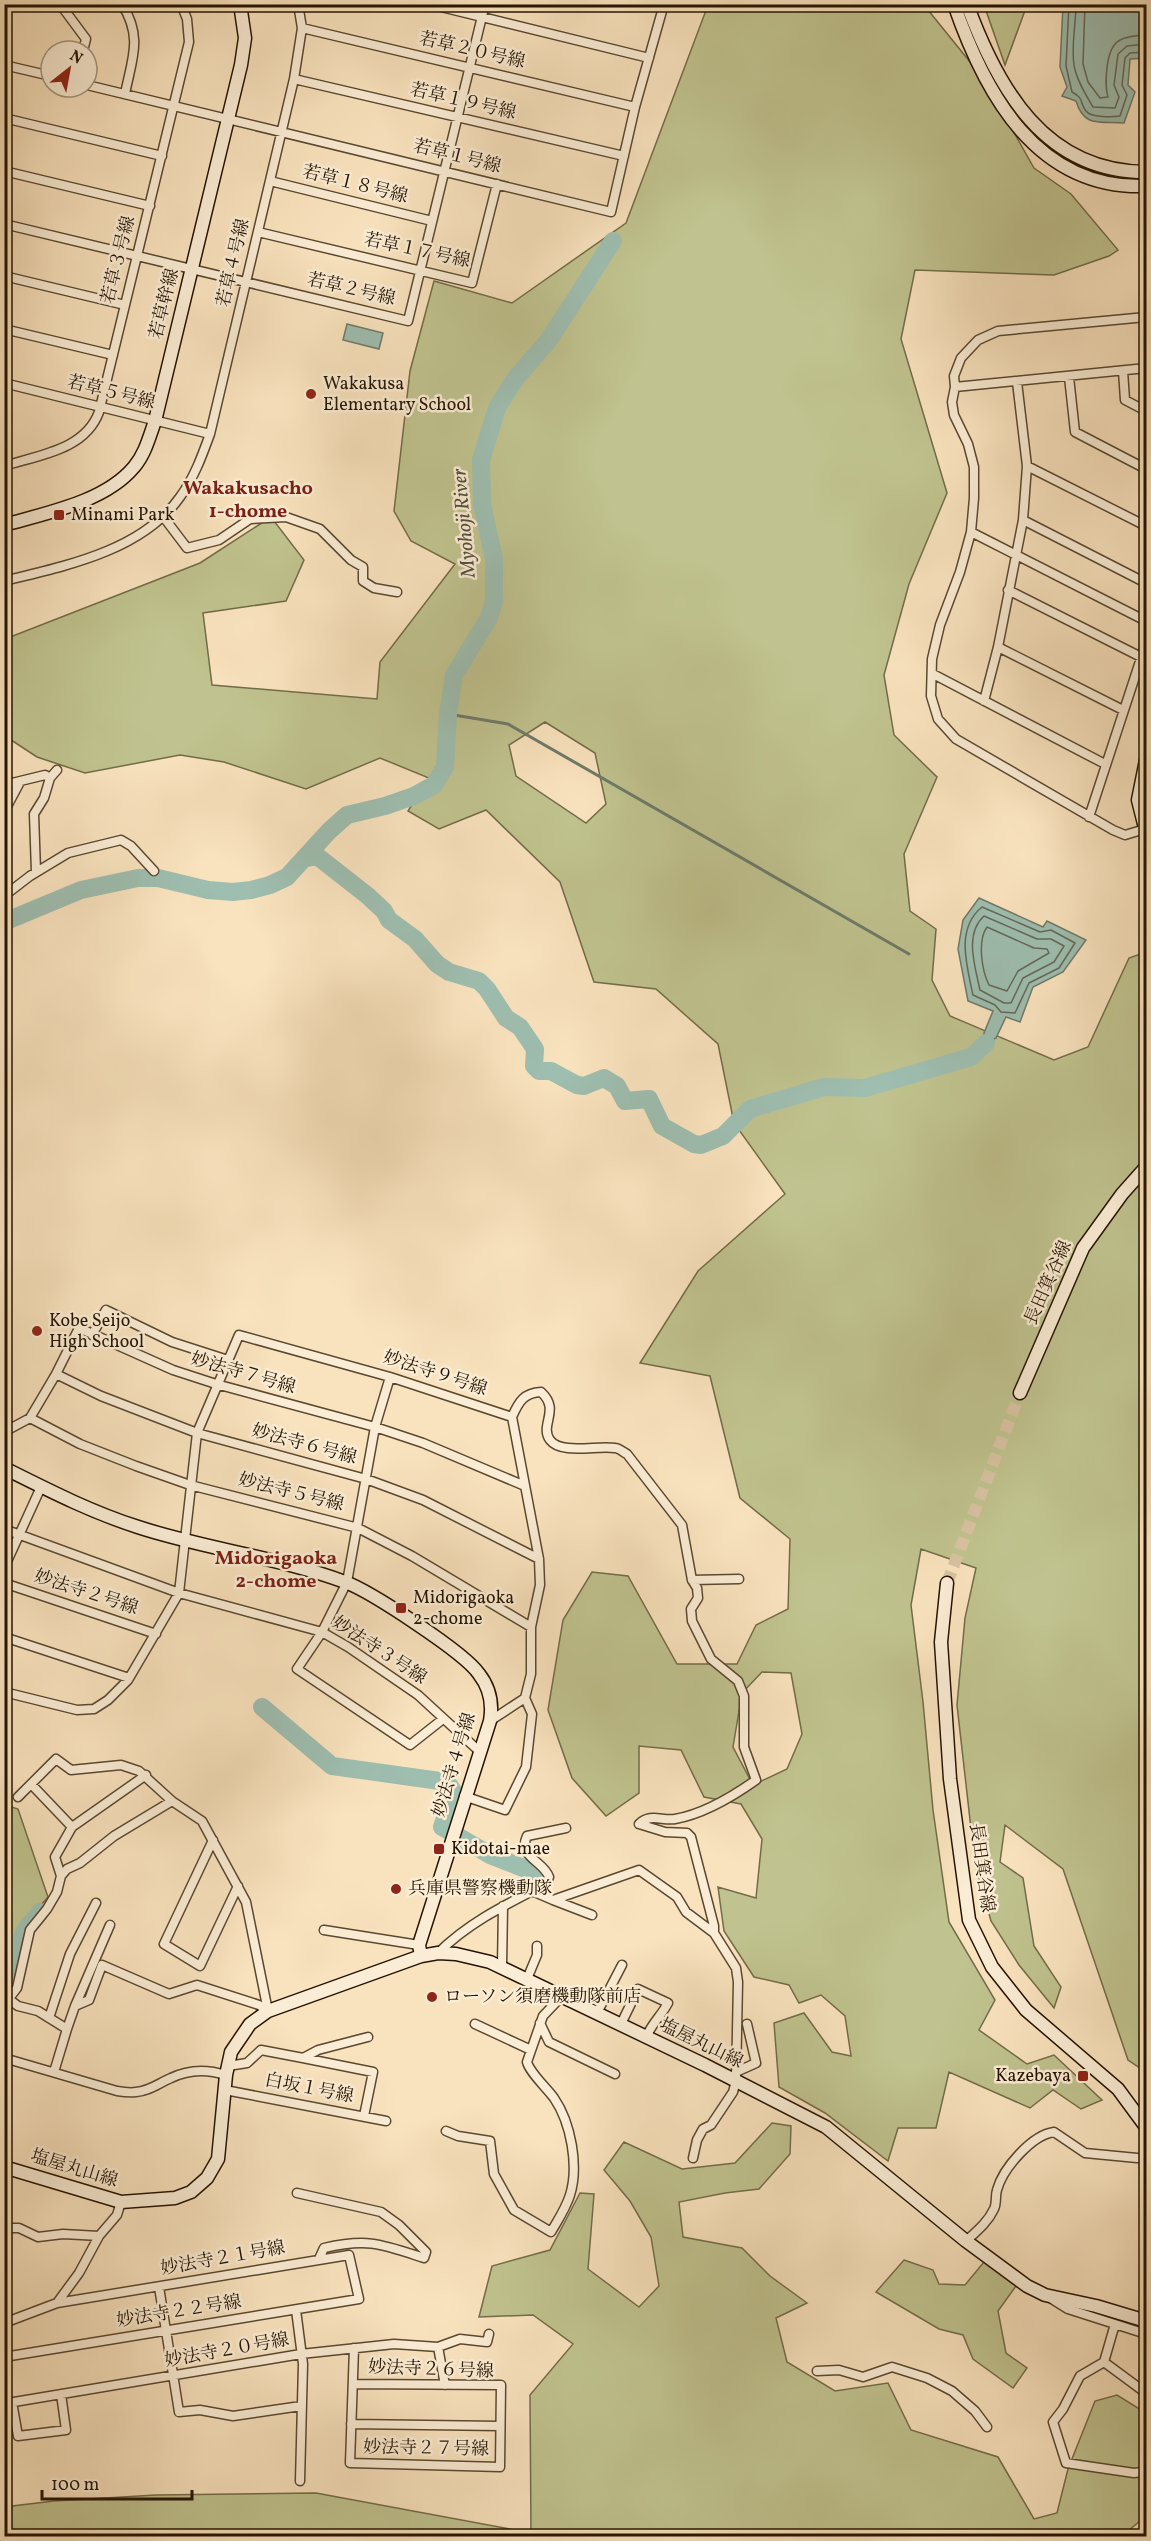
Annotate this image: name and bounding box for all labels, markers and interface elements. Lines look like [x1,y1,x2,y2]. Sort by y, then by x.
street label: 若草２０号線 [417,27,527,75]
north arrow [39,39,99,99]
text: N [65,45,87,70]
street label: 若草１９号線 [408,78,518,126]
street label: 若草１号線 [410,134,504,180]
street label: 若草１８号線 [300,160,410,210]
street label: 若草３号線 [96,213,142,307]
street label: 若草４号線 [212,216,256,310]
street label: 若草１７号線 [362,228,472,274]
street label: 若草幹線 [144,266,186,342]
street label: 若草２号線 [304,268,398,312]
street label: 若草５号線 [64,370,158,416]
place label: Wakakusa Elementary School [323,372,471,418]
marker: Wakakusa Elementary School [304,387,318,401]
water label: Myohoji River [446,467,484,580]
district label: Wakakusacho 1-chome [183,475,313,526]
place label: Minami Park [71,503,175,528]
marker: Minami Park [52,508,66,522]
street label: 長田箕谷線 [1019,1237,1079,1329]
place label: Kobe Seijo High School [49,1309,144,1355]
marker: Kobe Seijo High School [30,1324,44,1338]
street label: 妙法寺９号線 [380,1345,490,1403]
street label: 妙法寺７号線 [188,1347,298,1401]
street label: 妙法寺６号線 [249,1419,359,1471]
street label: 妙法寺５号線 [236,1468,346,1518]
district label: Midorigaoka 2-chome [215,1545,337,1596]
street label: 妙法寺２号線 [31,1564,141,1622]
place label: Midorigaoka 2-chome [413,1586,514,1632]
marker: Midorigaoka 2-chome [394,1601,408,1615]
street label: 妙法寺３号線 [327,1611,431,1691]
street label: 妙法寺４号線 [427,1710,483,1820]
street label: 長田箕谷線 [962,1822,1000,1914]
place label: Kidotai-mae [451,1837,550,1862]
marker: Kidotai-mae [432,1842,446,1856]
place label: 兵庫県警察機動隊 [408,1877,552,1902]
marker: 兵庫県警察機動隊 [389,1882,403,1896]
place label: ローソン須磨機動隊前店 [444,1985,641,2010]
marker: ローソン須磨機動隊前店 [425,1990,439,2004]
street label: 塩屋丸山線 [655,2013,747,2075]
place label: Kazebaya [995,2064,1071,2089]
street label: 白坂１号線 [262,2068,356,2110]
marker: Kazebaya [1076,2069,1090,2083]
street label: 塩屋丸山線 [27,2144,121,2194]
street label: 妙法寺２１号線 [159,2236,287,2282]
street label: 妙法寺２２号線 [115,2290,243,2334]
street label: 妙法寺２０号線 [163,2328,291,2374]
street label: 妙法寺２６号線 [368,2355,494,2385]
street label: 妙法寺２７号線 [363,2435,489,2463]
scale bar [42,2463,192,2501]
text: 100 m [51,2473,100,2498]

